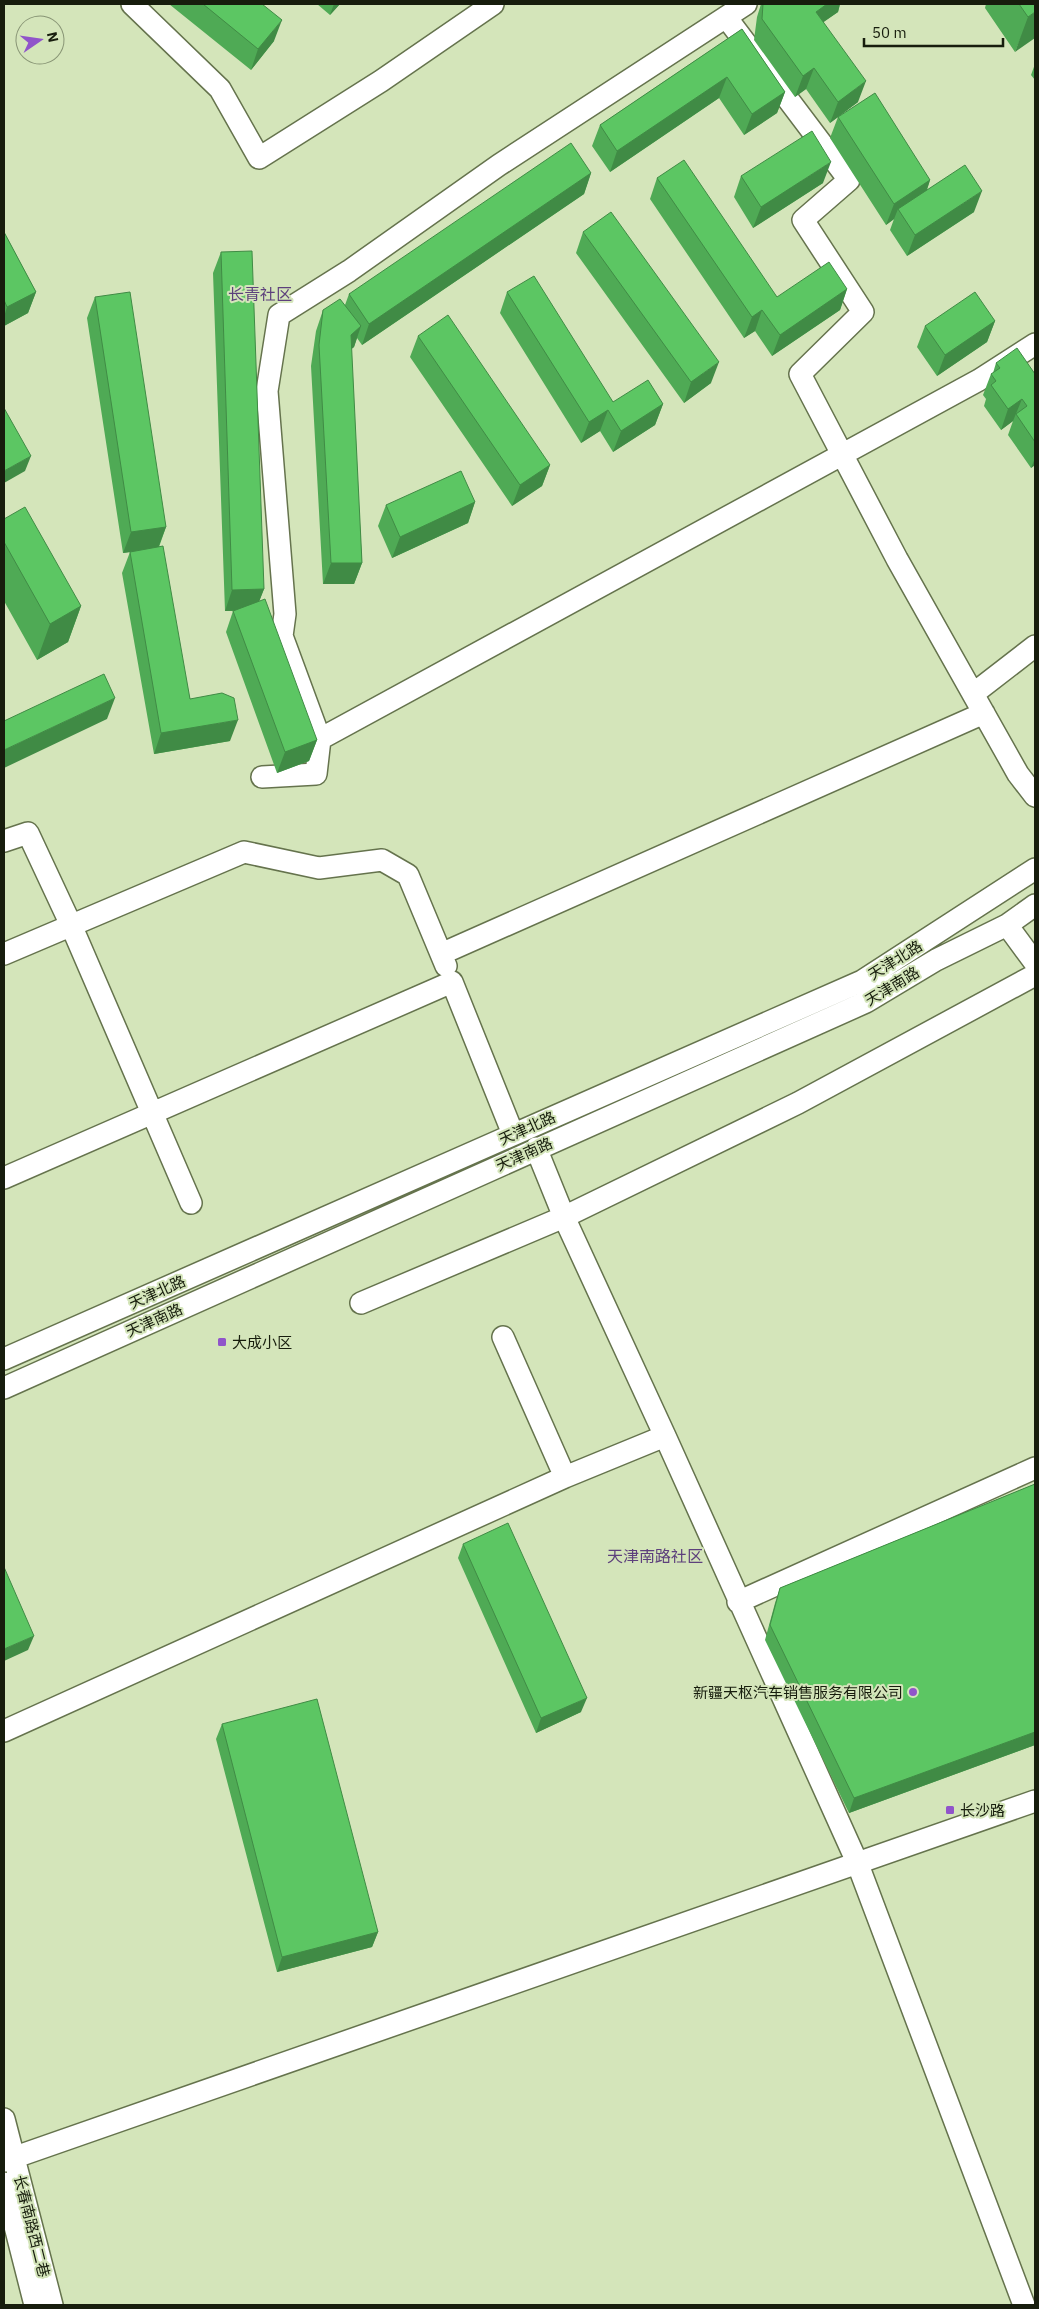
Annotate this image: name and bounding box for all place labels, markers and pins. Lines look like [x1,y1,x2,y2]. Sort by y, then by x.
place label: 大成小区 [232,1333,292,1352]
marker: 大成小区 [216,1336,228,1348]
place label: 新疆天枢汽车销售服务有限公司 [693,1683,903,1702]
marker: 新疆天枢汽车销售服务有限公司 [907,1686,919,1698]
place label: 长沙路 [960,1801,1005,1820]
marker: 长沙路 [944,1804,956,1816]

